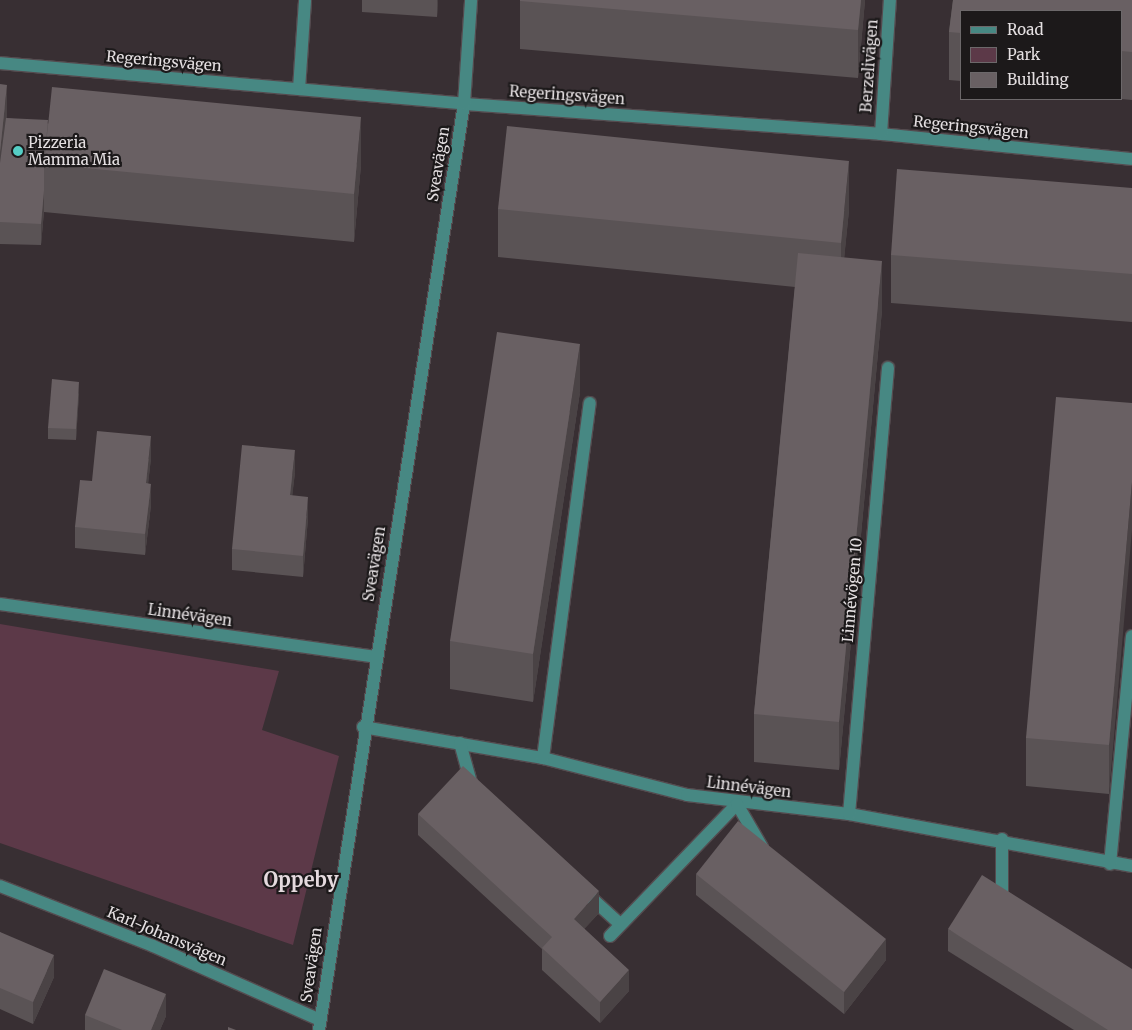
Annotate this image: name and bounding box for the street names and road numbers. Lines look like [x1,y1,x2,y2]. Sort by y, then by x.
street label: Berzelivägen [857,19,881,113]
street label: Regeringsvägen [105,47,223,75]
street label: Regeringsvägen [509,82,625,108]
street label: Regeringsvägen [912,112,1030,142]
street label: Sveavägen [423,125,453,203]
street label: Sveavägen [359,525,389,603]
street label: Linnévögen 10 [838,537,866,643]
street label: Linnévägen [147,600,233,630]
street label: Linnévägen [706,773,792,801]
street label: Karl-Johansvägen [105,903,229,969]
street label: Sveavägen [297,926,325,1004]

